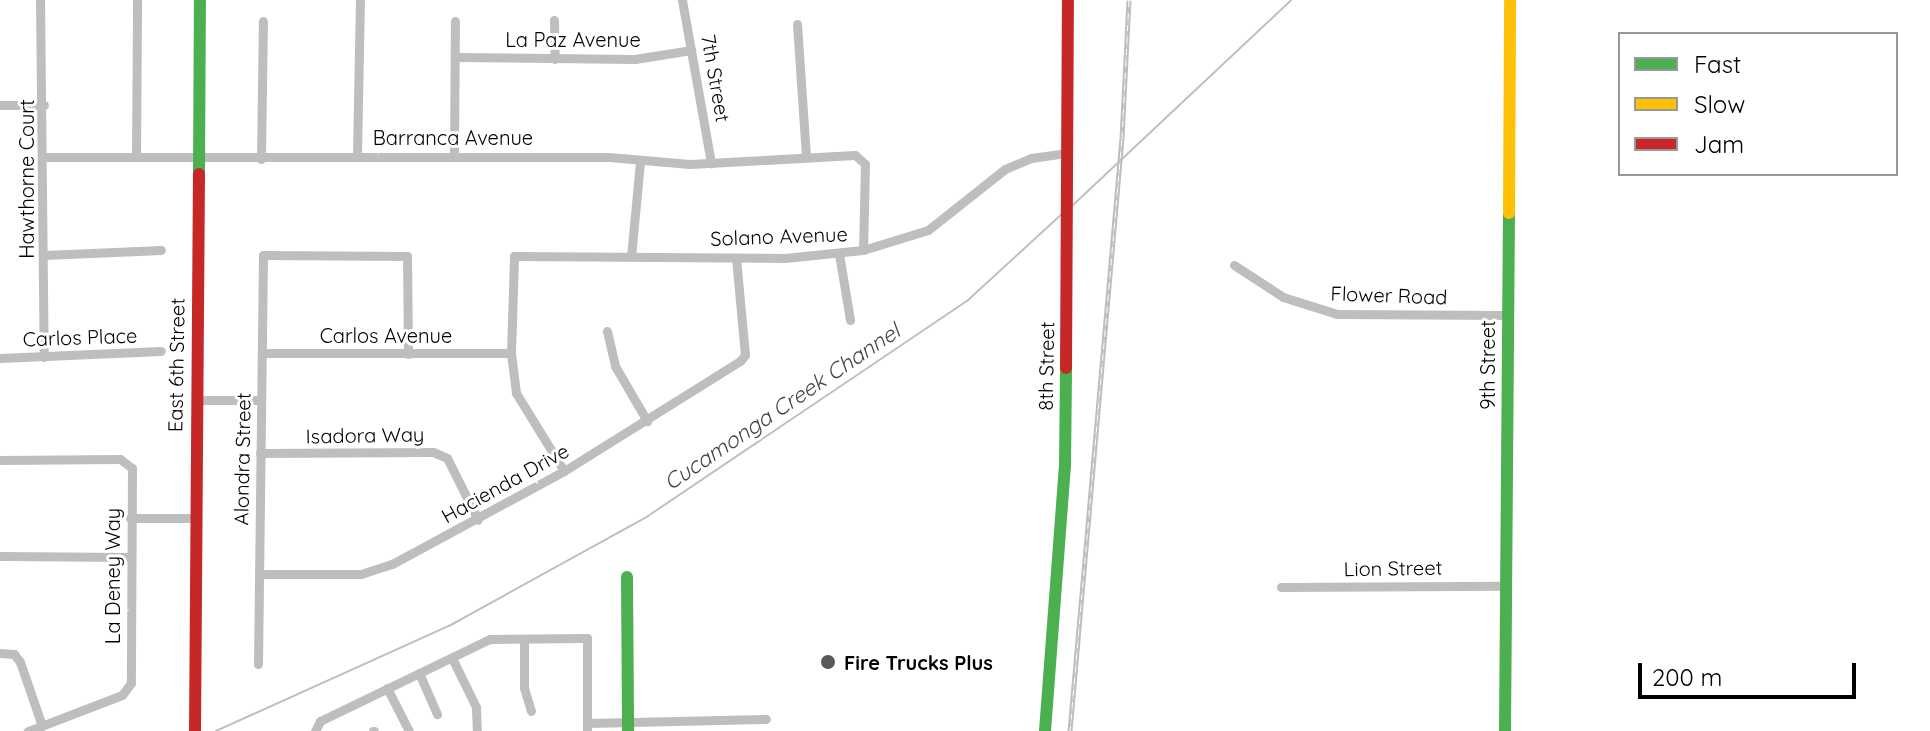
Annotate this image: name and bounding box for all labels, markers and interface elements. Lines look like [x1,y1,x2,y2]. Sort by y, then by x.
street label: La Paz Avenue [505,27,641,51]
street label: 7th Street [696,32,736,124]
legend [1618,32,1898,176]
text: Fast [1694,49,1741,79]
text: Slow [1694,89,1745,119]
street label: Hawthorne Court [14,99,38,259]
street label: Barranca Avenue [373,125,533,149]
text: Jam [1694,129,1744,159]
street label: Solano Avenue [710,222,848,250]
street label: Flower Road [1330,281,1448,309]
street label: East 6th Street [163,298,189,432]
water label: Cucamonga Creek Channel [659,318,905,496]
street label: 9th Street [1475,320,1499,410]
street label: 8th Street [1033,321,1059,411]
street label: Carlos Place [22,323,138,351]
street label: Carlos Avenue [320,323,452,347]
street label: Alondra Street [229,392,255,526]
street label: Isadora Way [306,422,424,448]
street label: Hacienda Drive [437,438,573,528]
street label: La Deney Way [100,508,124,644]
street label: Lion Street [1343,555,1443,581]
scale bar [1642,647,1860,697]
place label: Fire Trucks Plus [844,650,993,674]
marker: Fire Trucks Plus [819,653,837,671]
text: 200 m [1652,662,1722,692]

